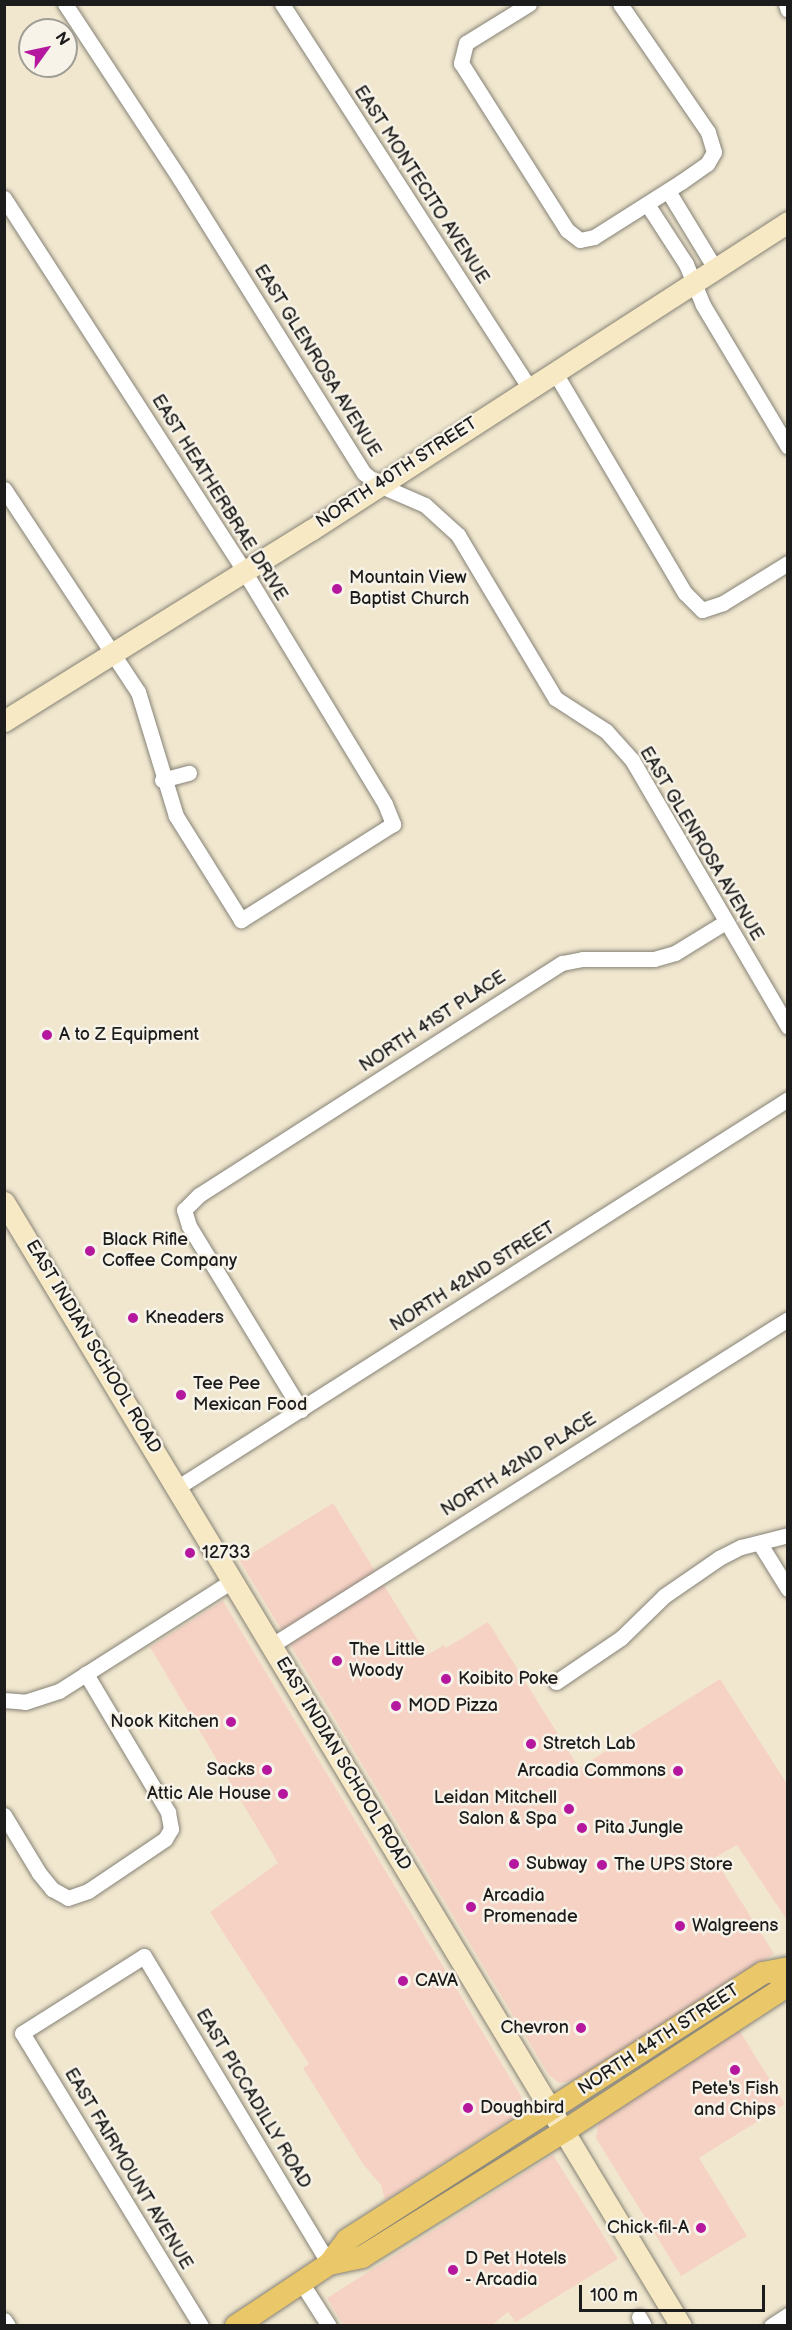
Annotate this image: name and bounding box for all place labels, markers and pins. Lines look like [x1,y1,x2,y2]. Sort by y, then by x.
place label: Mountain View Baptist Church [349,568,469,610]
marker: Mountain View Baptist Church [330,582,344,596]
place label: A to Z Equipment [59,1024,199,1046]
marker: A to Z Equipment [40,1028,54,1042]
place label: Black Rifle Coffee Company [102,1230,237,1272]
marker: Black Rifle Coffee Company [83,1244,97,1258]
place label: Kneaders [145,1307,224,1329]
marker: Kneaders [126,1311,140,1325]
place label: Tee Pee Mexican Food [193,1374,307,1416]
marker: Tee Pee Mexican Food [174,1388,188,1402]
place label: 12733 [202,1542,251,1564]
marker: 12733 [183,1546,197,1560]
place label: The Little Woody [349,1640,425,1682]
marker: The Little Woody [330,1654,344,1668]
place label: Koibito Poke [458,1668,558,1690]
marker: Koibito Poke [439,1672,453,1686]
place label: MOD Pizza [408,1695,498,1717]
marker: MOD Pizza [389,1699,403,1713]
place label: Nook Kitchen [110,1711,219,1733]
marker: Nook Kitchen [224,1715,238,1729]
place label: Stretch Lab [543,1733,636,1755]
marker: Stretch Lab [524,1737,538,1751]
place label: Sacks [207,1759,255,1781]
place label: Arcadia Commons [517,1760,666,1782]
marker: Sacks [260,1763,274,1777]
marker: Arcadia Commons [671,1764,685,1778]
place label: Attic Ale House [147,1783,271,1805]
marker: Attic Ale House [276,1787,290,1801]
place label: Leidan Mitchell Salon & Spa [434,1788,557,1830]
marker: Leidan Mitchell Salon & Spa [562,1802,576,1816]
place label: Pita Jungle [594,1817,684,1839]
marker: Pita Jungle [575,1821,589,1835]
place label: Subway [526,1853,587,1875]
place label: The UPS Store [614,1854,733,1876]
marker: Subway [507,1857,521,1871]
marker: The UPS Store [595,1858,609,1872]
place label: Arcadia Promenade [483,1886,578,1928]
marker: Arcadia Promenade [464,1900,478,1914]
place label: Walgreens [692,1915,778,1937]
marker: Walgreens [673,1919,687,1933]
place label: CAVA [415,1970,458,1992]
marker: CAVA [396,1974,410,1988]
place label: Chevron [501,2017,569,2039]
marker: Chevron [574,2021,588,2035]
marker: Pete's Fish and Chips [728,2063,742,2077]
place label: Pete's Fish and Chips [691,2079,779,2122]
place label: Doughbird [480,2097,564,2119]
marker: Doughbird [461,2101,475,2115]
place label: Chick-fil-A [607,2217,689,2239]
marker: Chick-fil-A [694,2221,708,2235]
place label: D Pet Hotels - Arcadia [465,2249,566,2292]
marker: D Pet Hotels - Arcadia [446,2263,460,2277]

